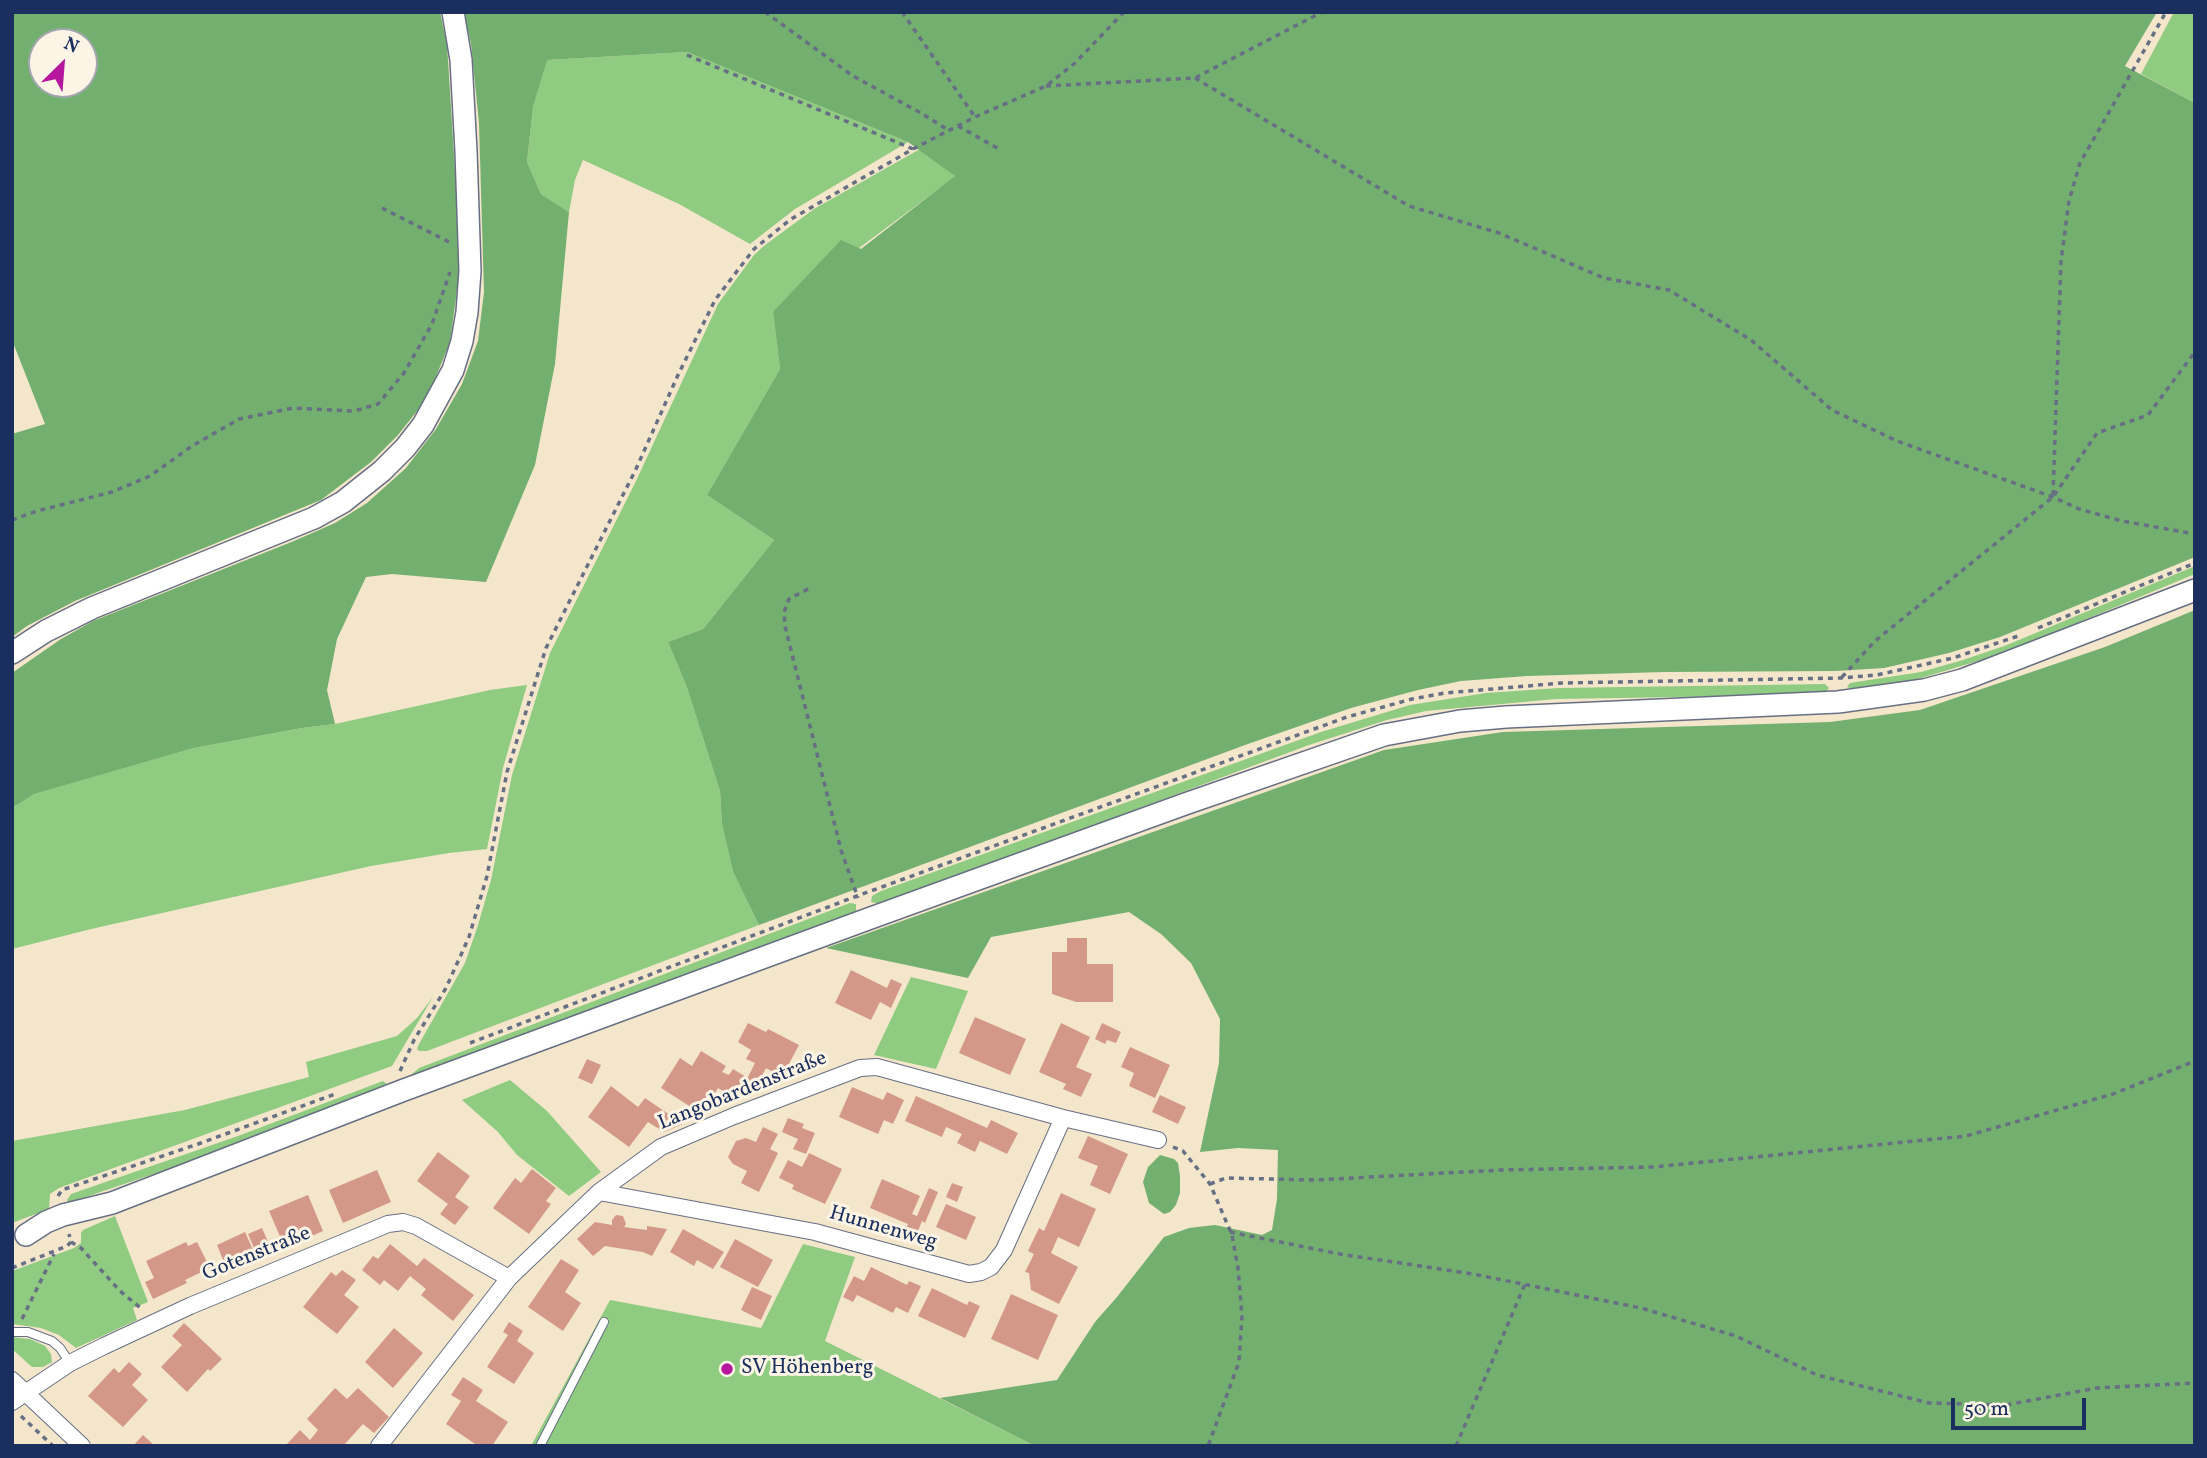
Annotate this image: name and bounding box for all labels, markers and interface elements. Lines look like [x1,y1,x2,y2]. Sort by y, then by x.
north arrow [28,28,98,98]
text: N [59,31,83,60]
street label: Langobardenstraße [655,1047,831,1137]
street label: Hunnenweg [826,1202,940,1256]
street label: Gotenstraße [199,1222,315,1288]
place label: SV Höhenberg [741,1356,874,1382]
marker: SV Höhenberg [719,1361,735,1377]
scale bar [1955,1384,2090,1428]
text: 50 m [1964,1395,2009,1424]

